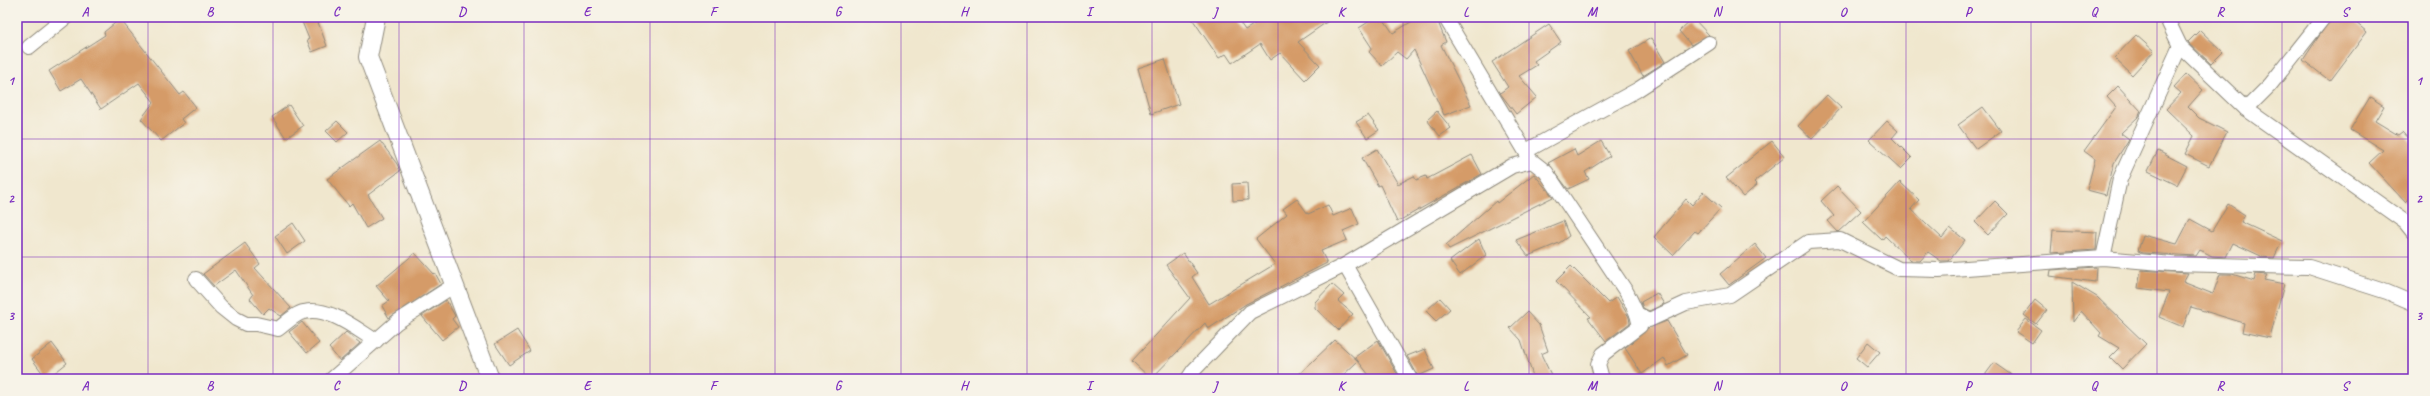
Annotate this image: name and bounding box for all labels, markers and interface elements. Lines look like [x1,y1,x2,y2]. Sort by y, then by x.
text: A [82,4,90,20]
text: B [207,4,215,20]
text: C [333,4,341,20]
text: D [458,4,467,20]
text: E [584,4,593,20]
text: F [710,4,719,20]
text: G [835,4,843,20]
text: H [960,4,970,20]
text: I [1086,4,1095,20]
text: J [1212,4,1219,20]
text: K [1338,4,1348,20]
text: L [1463,4,1470,20]
text: M [1587,4,1598,20]
text: N [1713,4,1724,20]
text: O [1840,4,1849,20]
text: P [1965,4,1974,20]
text: Q [2091,4,2099,20]
text: R [2216,4,2225,20]
text: S [2342,4,2352,20]
text: 1 [8,73,16,89]
text: 1 [2416,73,2424,89]
text: 2 [8,191,15,207]
text: 2 [2416,191,2423,207]
text: 3 [8,308,15,324]
text: 3 [2416,308,2423,324]
text: A [82,378,90,394]
text: B [207,378,215,394]
text: C [333,378,341,394]
text: D [458,378,467,394]
text: E [584,378,593,394]
text: F [710,378,719,394]
text: G [835,378,843,394]
text: H [960,378,970,394]
text: I [1086,378,1095,394]
text: J [1212,378,1219,394]
text: K [1338,378,1348,394]
text: L [1463,378,1470,394]
text: M [1587,378,1598,394]
text: N [1713,378,1724,394]
text: O [1840,378,1849,394]
text: P [1965,378,1974,394]
text: Q [2091,378,2099,394]
text: R [2216,378,2225,394]
text: S [2342,378,2352,394]

